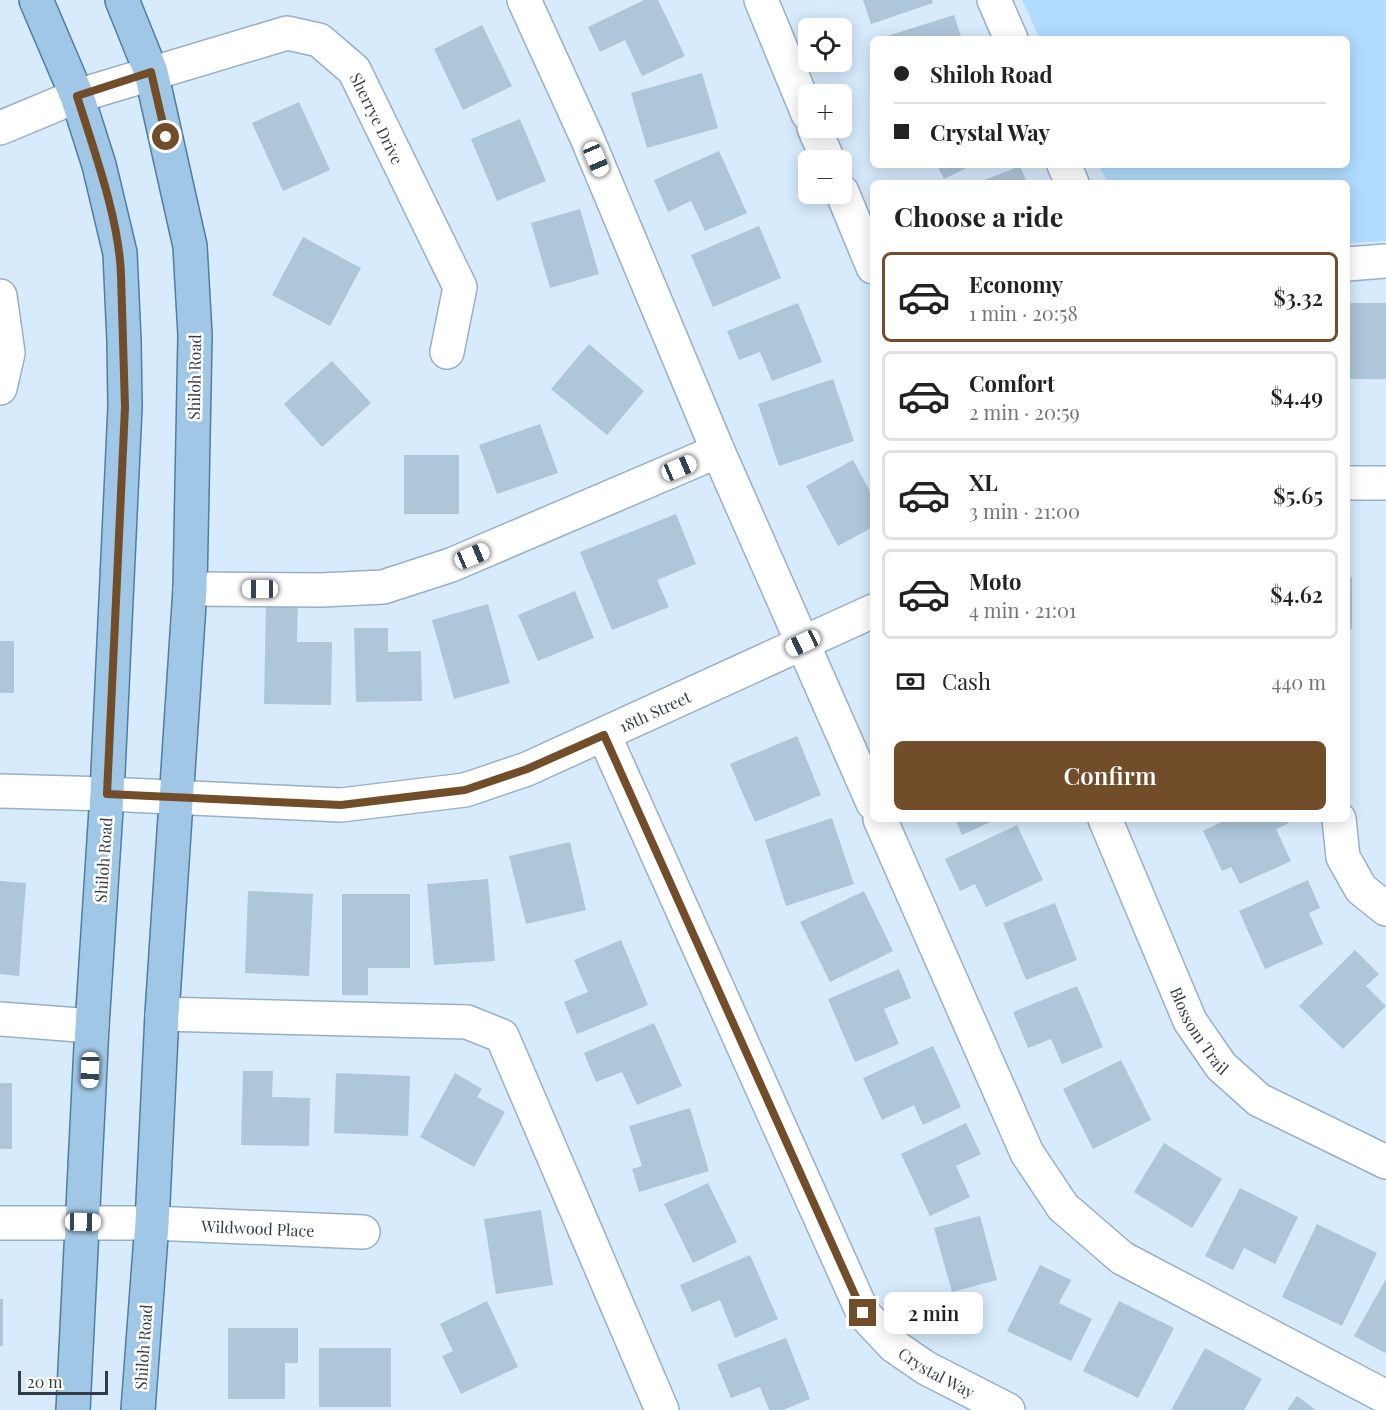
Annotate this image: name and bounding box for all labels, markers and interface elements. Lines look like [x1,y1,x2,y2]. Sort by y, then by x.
map controls [798,18,852,204]
button: locate [798,18,852,72]
text: Shiloh Road [930,59,1053,89]
street label: Sherrye Drive [346,69,409,167]
button: + [798,84,852,138]
text: Crystal Way [930,117,1050,147]
route start [152,123,179,150]
car [581,139,611,179]
button: − [798,150,852,204]
text: Choose a ride [894,198,1063,234]
text: Economy [969,269,1063,299]
icon: car [897,270,951,324]
text: $3.32 [1273,282,1323,312]
text: 1 min · 20:58 [969,299,1078,326]
street label: Shiloh Road [183,334,205,420]
text: Comfort [969,368,1055,398]
icon: car [897,369,951,423]
text: $4.49 [1270,381,1323,411]
text: 2 min · 20:59 [969,398,1080,425]
car [659,453,699,483]
text: XL [969,467,998,497]
icon: car [897,468,951,522]
text: $5.65 [1273,480,1323,510]
text: 3 min · 21:00 [969,497,1080,524]
car [452,541,492,571]
text: Moto [969,566,1022,596]
icon: car [897,567,951,621]
text: $4.62 [1270,579,1323,609]
car [242,580,278,598]
text: 4 min · 21:01 [969,596,1076,623]
car [783,627,823,659]
icon: cash [894,665,927,698]
text: Cash [942,666,991,696]
text: 440 m [1272,668,1326,695]
street label: 18th Street [616,685,694,736]
button: Confirm [894,741,1326,810]
street label: Shiloh Road [90,817,116,903]
street label: Blossom Trail [1166,983,1234,1079]
car [80,1052,100,1088]
car [65,1213,101,1231]
street label: Wildwood Place [200,1215,315,1240]
callout: 2 min [884,1292,983,1334]
route end [849,1299,876,1326]
text: 2 min [908,1299,959,1326]
street label: Shiloh Road [130,1304,156,1390]
street label: Crystal Way [895,1342,979,1402]
scale bar [18,1368,108,1396]
text: 20 m [27,1371,62,1392]

